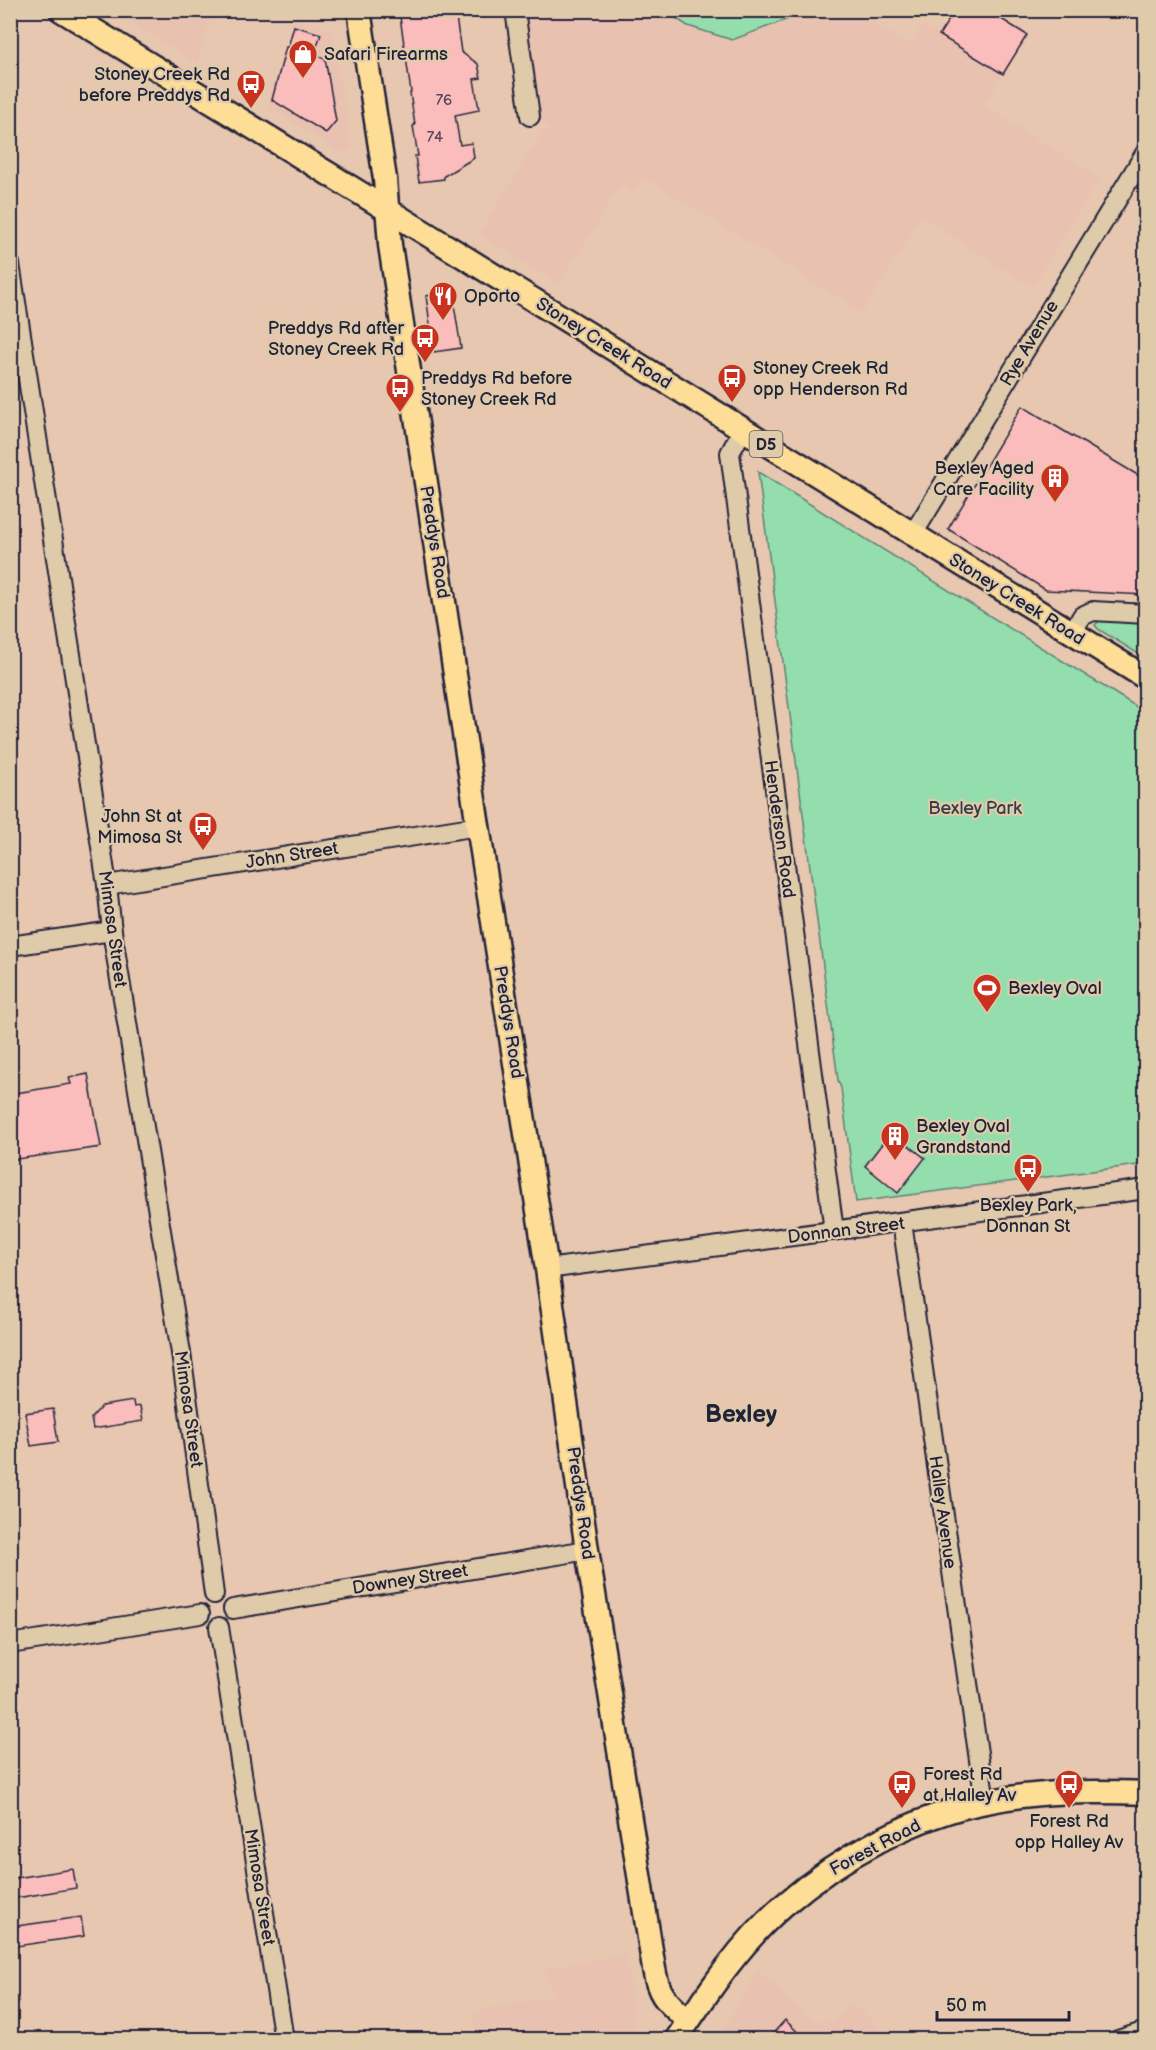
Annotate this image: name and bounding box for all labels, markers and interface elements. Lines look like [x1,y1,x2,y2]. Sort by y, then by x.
shop icon: Safari Firearms [287,38,319,80]
place label: Safari Firearms [324,44,448,65]
place label: Stoney Creek Rd before Preddys Rd [79,64,230,106]
bus stop icon: Stoney Creek Rd before Preddys Rd [235,68,267,110]
house number: 76 [436,91,452,110]
house number: 74 [427,128,443,147]
restaurant icon: Oporto [427,280,459,322]
place label: Oporto [464,286,520,307]
street label: Stoney Creek Road [532,293,675,394]
street label: Rye Avenue [996,296,1063,390]
place label: Preddys Rd after Stoney Creek Rd [268,318,404,360]
bus stop icon: Preddys Rd after Stoney Creek Rd [409,322,441,364]
place label: Stoney Creek Rd opp Henderson Rd [753,358,908,400]
bus stop icon: Stoney Creek Rd opp Henderson Rd [716,362,748,404]
place label: Preddys Rd before Stoney Creek Rd [421,368,573,410]
bus stop icon: Preddys Rd before Stoney Creek Rd [384,372,416,414]
road number: D5 [750,431,783,457]
place label: Bexley Aged Care Facility [933,458,1035,500]
building icon: Bexley Aged Care Facility [1039,462,1071,504]
street label: Preddys Road [415,484,454,600]
street label: Stoney Creek Road [945,549,1088,650]
street label: Henderson Road [759,759,800,899]
park label: Bexley Park [928,798,1022,819]
place label: John St at Mimosa St [97,806,182,848]
bus stop icon: John St at Mimosa St [187,810,219,852]
street label: John Street [244,838,340,873]
street label: Mimosa Street [94,869,131,989]
street label: Preddys Road [489,964,528,1080]
sports icon: Bexley Oval [971,972,1003,1014]
place label: Bexley Oval [1008,978,1102,999]
place label: Bexley Oval Grandstand [916,1116,1011,1158]
building icon: Bexley Oval Grandstand [879,1120,911,1162]
bus stop icon: Bexley Park, Donnan St [1012,1152,1044,1194]
place label: Bexley Park, Donnan St [979,1195,1077,1237]
street label: Donnan Street [786,1213,906,1248]
street label: Mimosa Street [170,1349,207,1469]
district label: Bexley [705,1400,777,1429]
street label: Preddys Road [562,1445,599,1561]
street label: Halley Avenue [924,1454,961,1570]
street label: Downey Street [351,1560,470,1599]
place label: Forest Rd at Halley Av [923,1764,1017,1806]
bus stop icon: Forest Rd at Halley Av [886,1768,918,1810]
bus stop icon: Forest Rd opp Halley Av [1053,1768,1085,1810]
place label: Forest Rd opp Halley Av [1015,1811,1124,1853]
street label: Forest Road [826,1815,924,1880]
street label: Mimosa Street [240,1827,279,1947]
scale bar [937,1984,1069,2022]
text: 50 m [946,1995,987,2016]

